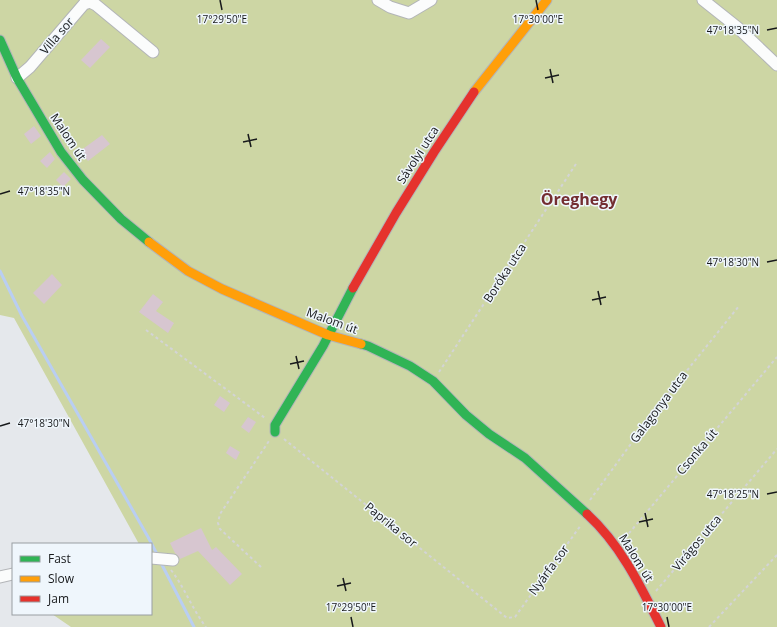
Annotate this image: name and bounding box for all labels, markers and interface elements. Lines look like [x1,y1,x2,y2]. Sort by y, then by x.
text: 17°29'50"E [197,12,247,26]
text: 17°30'00"E [513,12,563,26]
street label: Villa sor [36,13,77,58]
text: 47°18'35"N [707,23,759,37]
street label: Malom út [46,110,90,164]
street label: Sávolyi utca [393,123,443,187]
text: 47°18'35"N [18,184,70,198]
district label: Öreghegy [541,188,618,210]
street label: Boróka utca [479,240,530,306]
text: 47°18'30"N [707,255,759,269]
street label: Malom út [304,303,360,338]
street label: Galagonya utca [626,367,691,446]
text: 47°18'30"N [18,416,70,430]
street label: Csonka út [672,425,721,478]
text: 47°18'25"N [707,487,759,501]
street label: Paprika sor [361,498,421,551]
street label: Virágos utca [668,511,725,574]
street label: Malom út [615,531,658,585]
street label: Nyárfa sor [525,541,573,598]
legend [12,543,152,615]
text: Fast [48,550,71,567]
text: Slow [48,570,75,587]
text: Jam [47,590,69,607]
text: 17°29'50"E [326,600,376,614]
text: 17°30'00"E [642,600,692,614]

